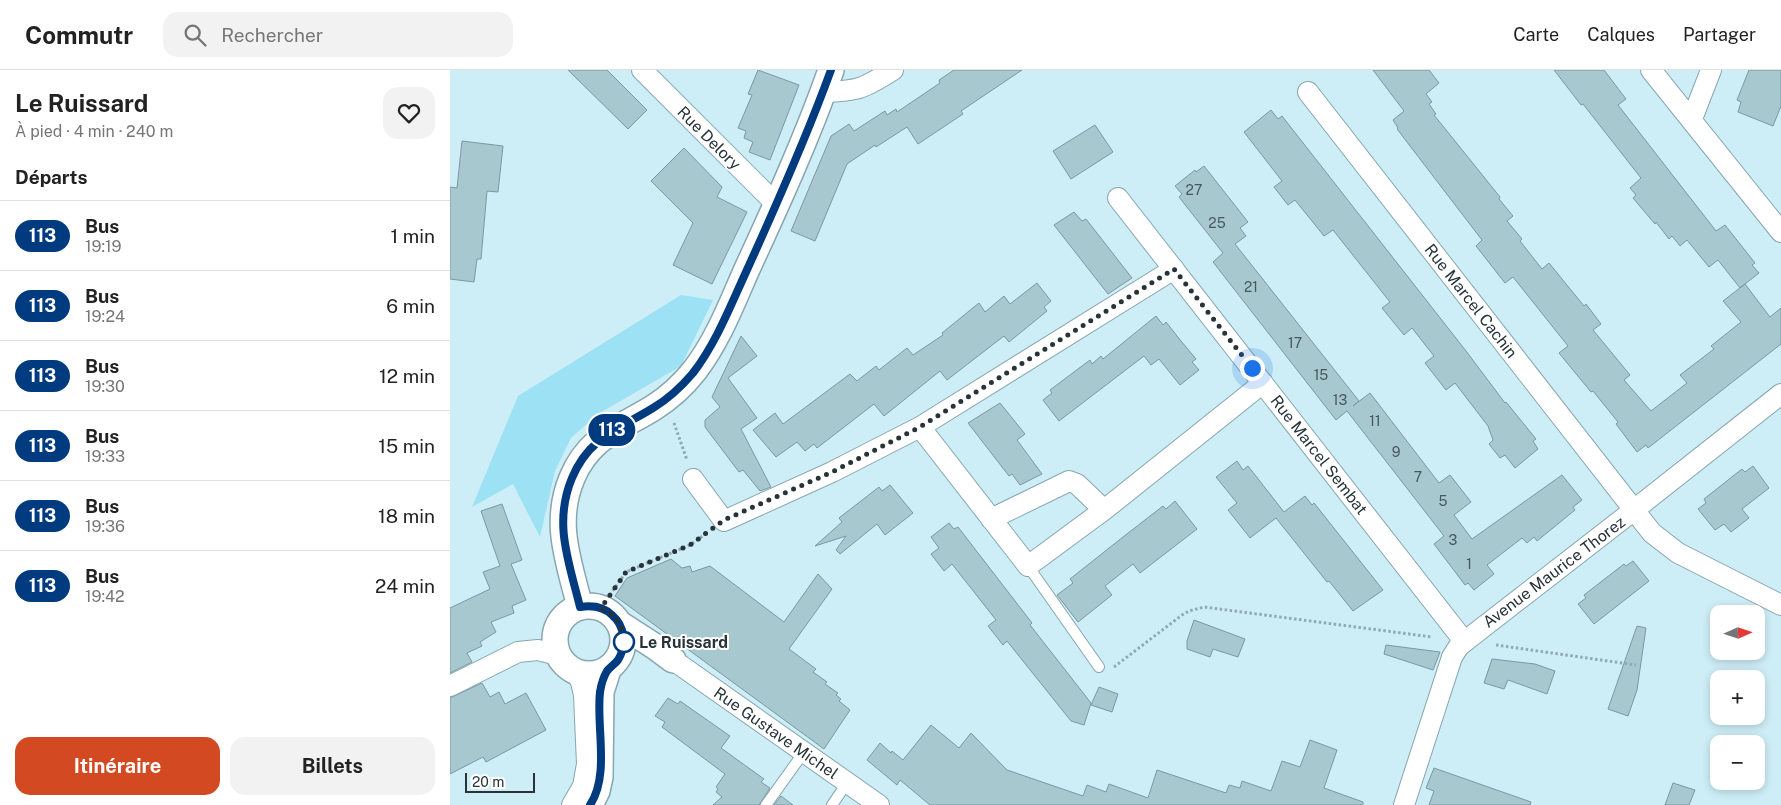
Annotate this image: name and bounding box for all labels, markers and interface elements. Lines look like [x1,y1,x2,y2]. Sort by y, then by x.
search box [163,12,513,57]
text: Commutr [25,21,133,49]
icon: search [181,21,209,49]
text: Rechercher [221,24,323,46]
text: Carte [1513,24,1559,45]
text: Calques [1587,24,1655,45]
text: Partager [1683,24,1756,45]
button: heart [383,87,435,139]
text: Le Ruissard [15,89,148,117]
street label: Rue Delory [673,102,745,174]
text: À pied · 4 min · 240 m [15,122,173,141]
text: Départs [15,166,87,188]
house number: 27 [1186,182,1202,198]
text: Bus [85,215,119,237]
house number: 25 [1208,215,1226,231]
text: 113 [29,225,56,246]
text: 1 min [390,225,435,247]
text: 19:19 [85,237,122,256]
street label: Rue Marcel Cachin [1421,240,1521,362]
house number: 21 [1244,279,1258,295]
text: Bus [85,285,119,307]
text: 113 [29,295,56,316]
text: 6 min [386,295,435,317]
text: 19:24 [85,307,125,326]
house number: 17 [1288,335,1302,351]
text: Bus [85,355,119,377]
your location [1240,356,1265,381]
text: 113 [29,365,56,386]
text: 12 min [379,365,435,387]
house number: 15 [1314,367,1328,383]
text: 19:30 [85,377,125,396]
street label: Rue Marcel Sembat [1267,392,1371,518]
house number: 13 [1333,392,1347,408]
house number: 11 [1369,413,1381,429]
line badge: 113 [583,414,641,446]
text: 113 [598,419,626,440]
text: Bus [85,425,119,447]
text: 113 [29,435,56,456]
text: 15 min [378,435,435,457]
house number: 9 [1392,444,1401,460]
text: 19:33 [85,447,125,466]
house number: 7 [1414,469,1422,485]
house number: 5 [1439,493,1448,509]
text: Bus [85,495,119,517]
text: 113 [29,505,56,526]
text: 18 min [378,505,435,527]
street label: Avenue Maurice Thorez [1479,512,1629,632]
text: 19:36 [85,517,125,536]
house number: 3 [1449,532,1458,548]
house number: 1 [1466,556,1472,572]
text: Bus [85,565,119,587]
text: 113 [29,575,56,596]
text: 24 min [375,575,435,597]
text: 19:42 [85,587,125,606]
north arrow [1710,605,1765,660]
map controls [1710,605,1765,790]
marker: Le Ruissard [613,631,635,653]
place label: Le Ruissard [639,633,728,652]
button: + [1710,670,1765,725]
street label: Rue Gustave Michel [710,683,842,783]
button: − [1710,735,1765,790]
button: Itinéraire [15,737,220,795]
button: Billets [230,737,435,795]
scale bar [465,770,535,793]
text: 20 m [472,774,504,790]

